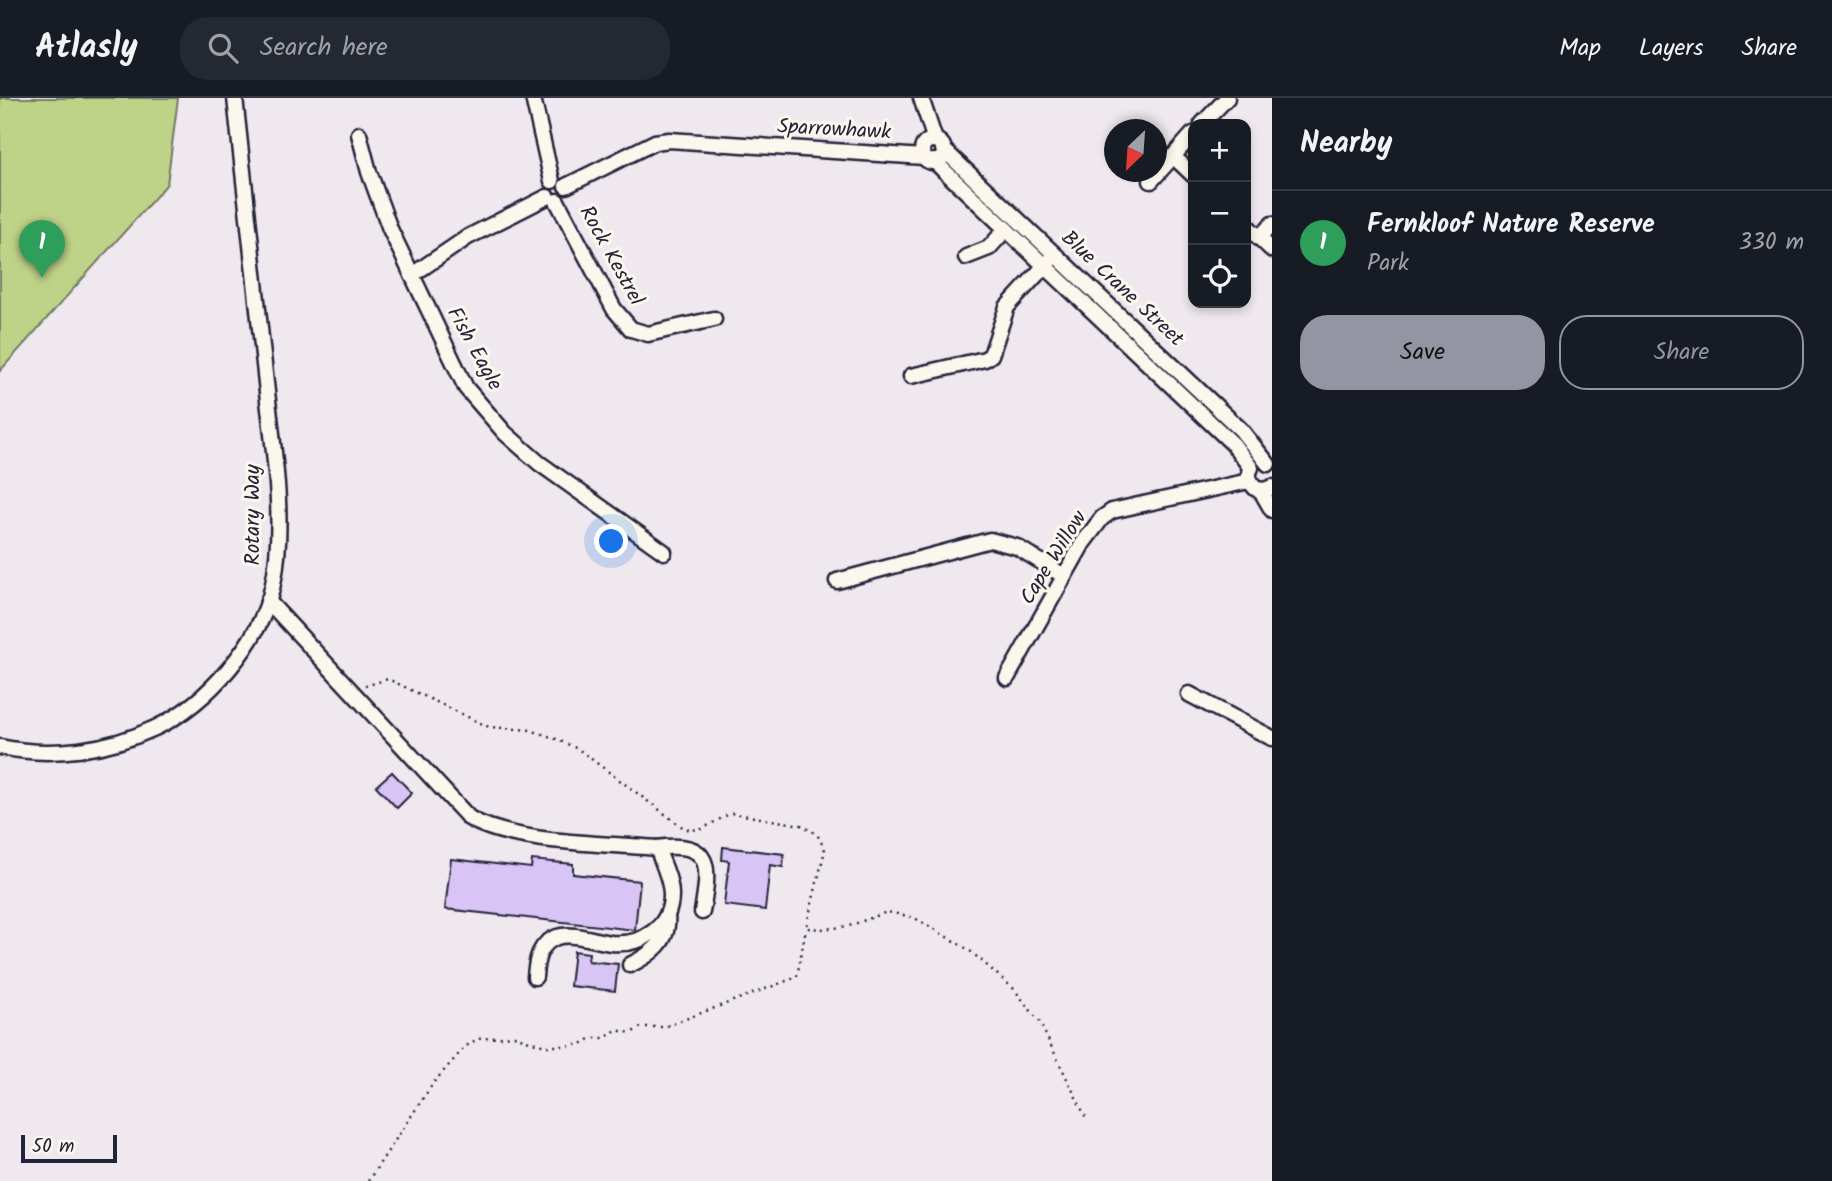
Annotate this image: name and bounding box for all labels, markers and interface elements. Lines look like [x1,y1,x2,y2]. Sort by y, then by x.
search box [180,17,670,80]
text: Atlasly [35,22,138,75]
text: Search here [260,27,388,69]
icon: search [204,29,242,67]
text: Map [1559,29,1601,68]
text: Layers [1639,29,1703,68]
text: Share [1741,29,1797,68]
street label: Sparrowhawk [776,111,892,149]
north arrow [1104,119,1167,182]
map controls [1188,119,1251,308]
button: + [1188,119,1251,182]
text: Nearby [1300,120,1392,168]
button: − [1188,182,1251,245]
street label: Rock Kestrel [570,200,652,312]
text: Fernkloof Nature Reserve [1367,204,1655,246]
pin: 1 [19,220,65,278]
street label: Blue Crane Street [1053,223,1192,356]
text: 1 [1320,225,1326,261]
text: 330 m [1739,225,1804,261]
button: locate [1188,245,1251,308]
text: Park [1367,246,1409,282]
street label: Fish Eagle [437,301,511,397]
button: Save [1300,315,1545,390]
button: Share [1559,315,1804,390]
street label: Rotary Way [237,464,270,566]
street label: Cape Willow [1012,504,1096,612]
your location [594,524,628,558]
scale bar [21,1132,117,1164]
text: 50 m [32,1132,74,1162]

